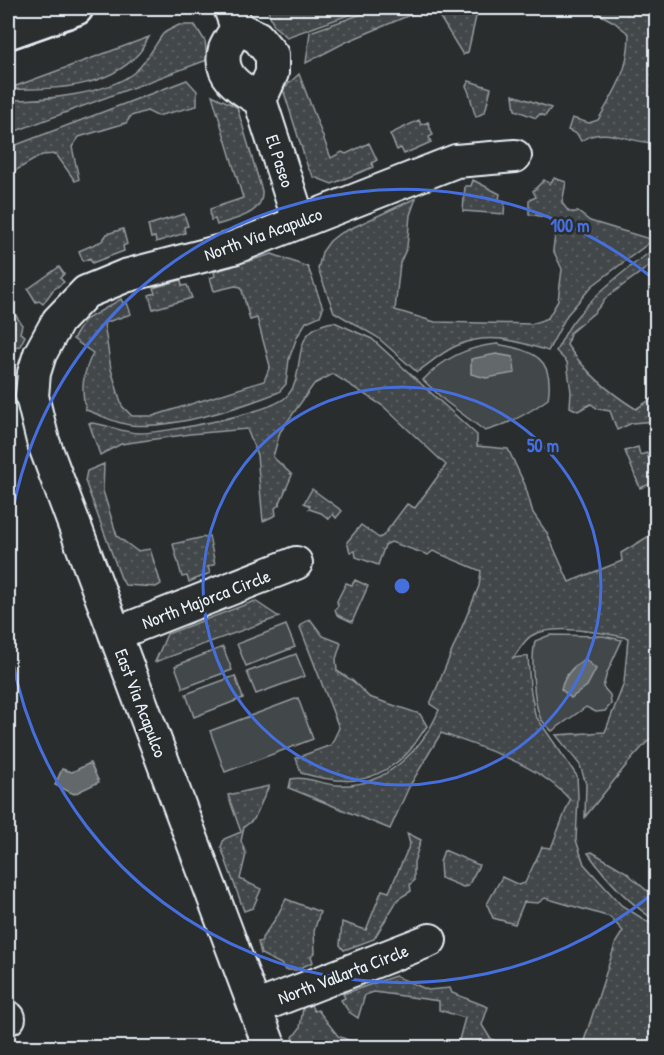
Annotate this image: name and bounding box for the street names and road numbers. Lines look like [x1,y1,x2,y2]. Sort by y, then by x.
street label: El Paseo [260,131,300,191]
street label: North Via Acapulco [201,201,325,267]
street label: North Majorca Circle [138,563,274,635]
street label: East Via Acapulco [109,645,173,761]
street label: North Vallarta Circle [274,938,412,1010]

